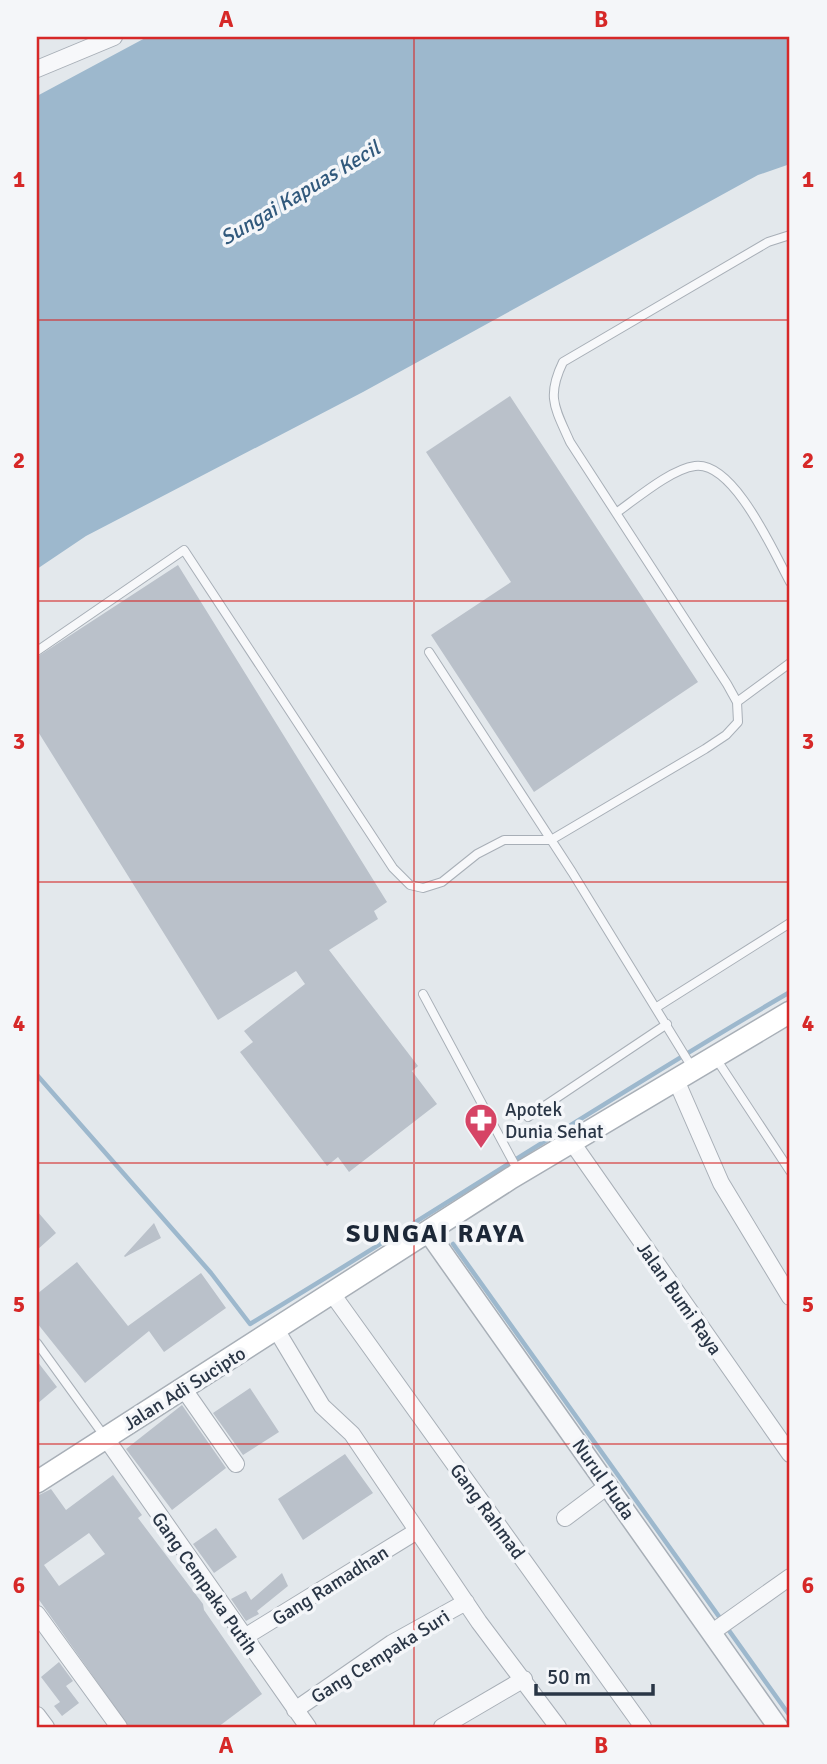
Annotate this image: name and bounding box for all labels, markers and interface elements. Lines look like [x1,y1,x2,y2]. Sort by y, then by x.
text: A [219,5,234,34]
text: B [594,5,608,34]
water label: Sungai Kapuas Kecil [215,134,386,251]
text: 1 [13,165,25,194]
text: 1 [802,165,814,194]
text: 2 [13,446,25,475]
text: 2 [802,446,814,475]
text: 3 [13,727,25,756]
text: 3 [802,727,814,756]
text: 4 [13,1009,25,1038]
text: 4 [802,1009,814,1038]
place label: Apotek Dunia Sehat [505,1098,604,1144]
pharmacy icon: Apotek Dunia Sehat [462,1101,500,1150]
district label: SUNGAI RAYA [346,1218,526,1250]
street label: Jalan Bumi Raya [631,1237,727,1360]
text: 5 [13,1290,25,1319]
text: 5 [802,1290,814,1319]
street label: Jalan Adi Sucipto [119,1342,250,1436]
street label: Nurul Huda [567,1434,640,1525]
street label: Gang Rahmad [444,1459,530,1564]
street label: Gang Cempaka Putih [146,1508,262,1660]
street label: Gang Ramadhan [268,1541,393,1631]
text: 6 [13,1571,25,1600]
text: 6 [802,1571,814,1600]
street label: Gang Cempaka Suri [307,1605,454,1709]
scale bar [536,1652,654,1696]
text: 50 m [547,1664,591,1690]
text: A [219,1731,234,1760]
text: B [594,1731,608,1760]

